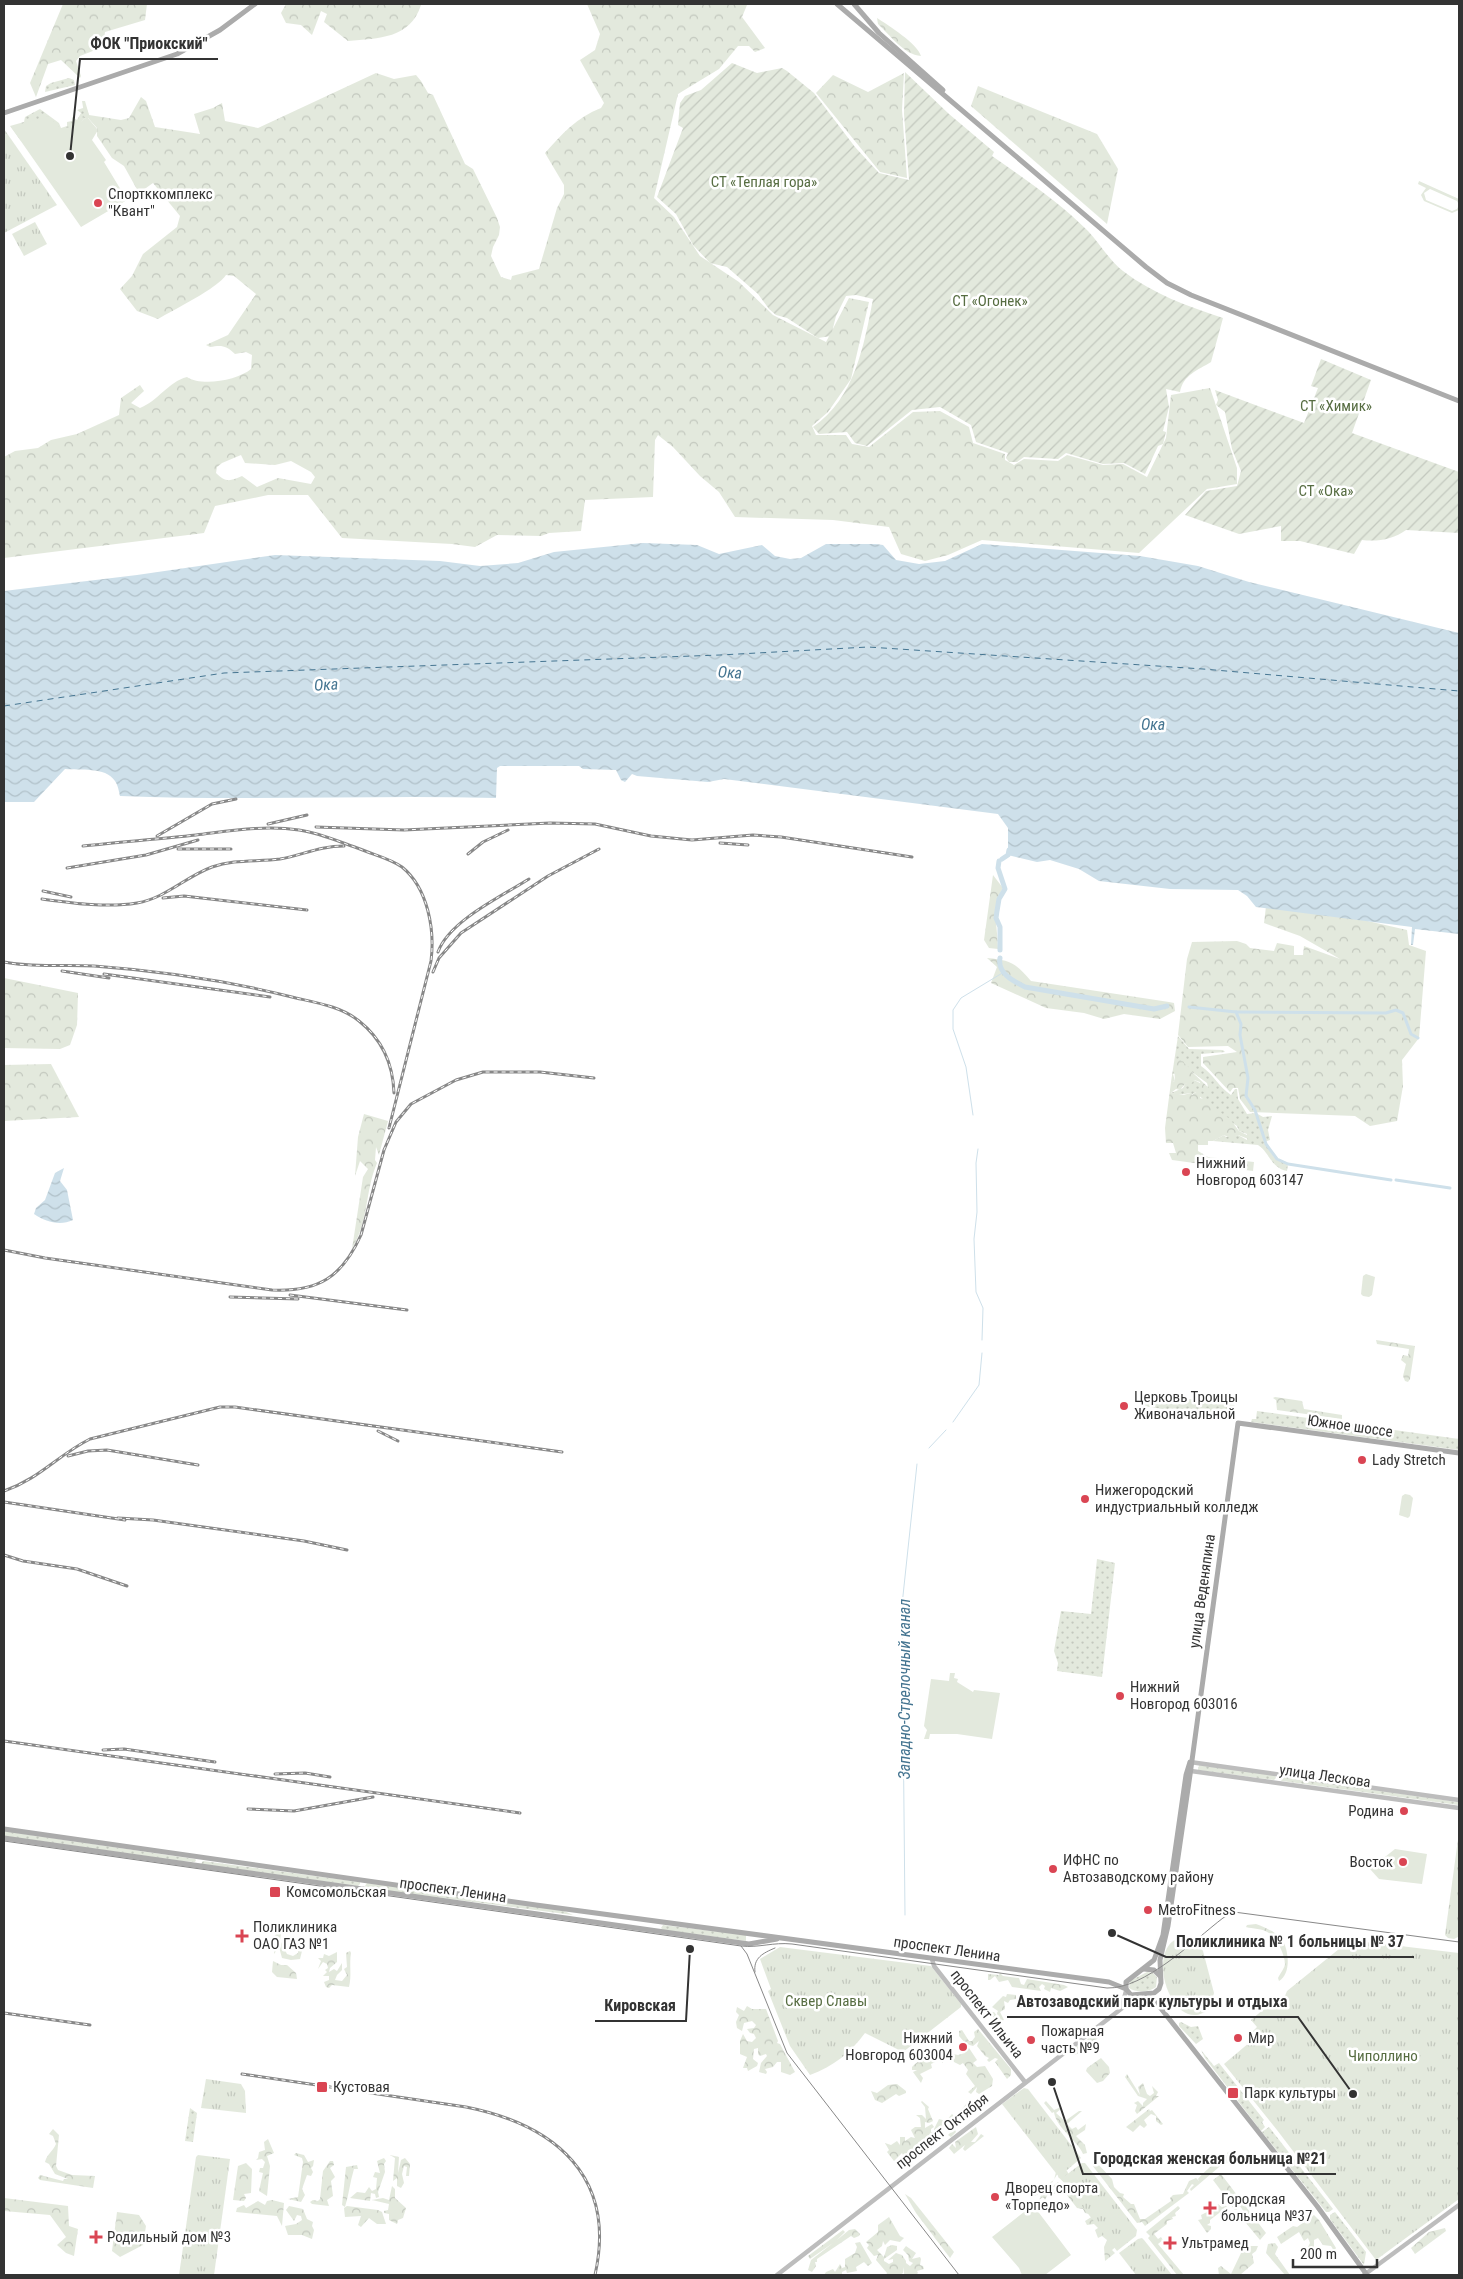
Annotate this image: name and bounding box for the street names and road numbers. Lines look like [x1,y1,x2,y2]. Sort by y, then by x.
street label: Южное шоссе [1306,1411,1394,1441]
street label: улица Веденяпина [1185,1533,1219,1649]
street label: улица Лескова [1278,1761,1372,1791]
street label: проспект Ленина [398,1874,508,1906]
street label: проспект Ленина [892,1933,1002,1965]
street label: проспект Ильича [947,1966,1027,2062]
street label: проспект Октября [892,2089,992,2173]

